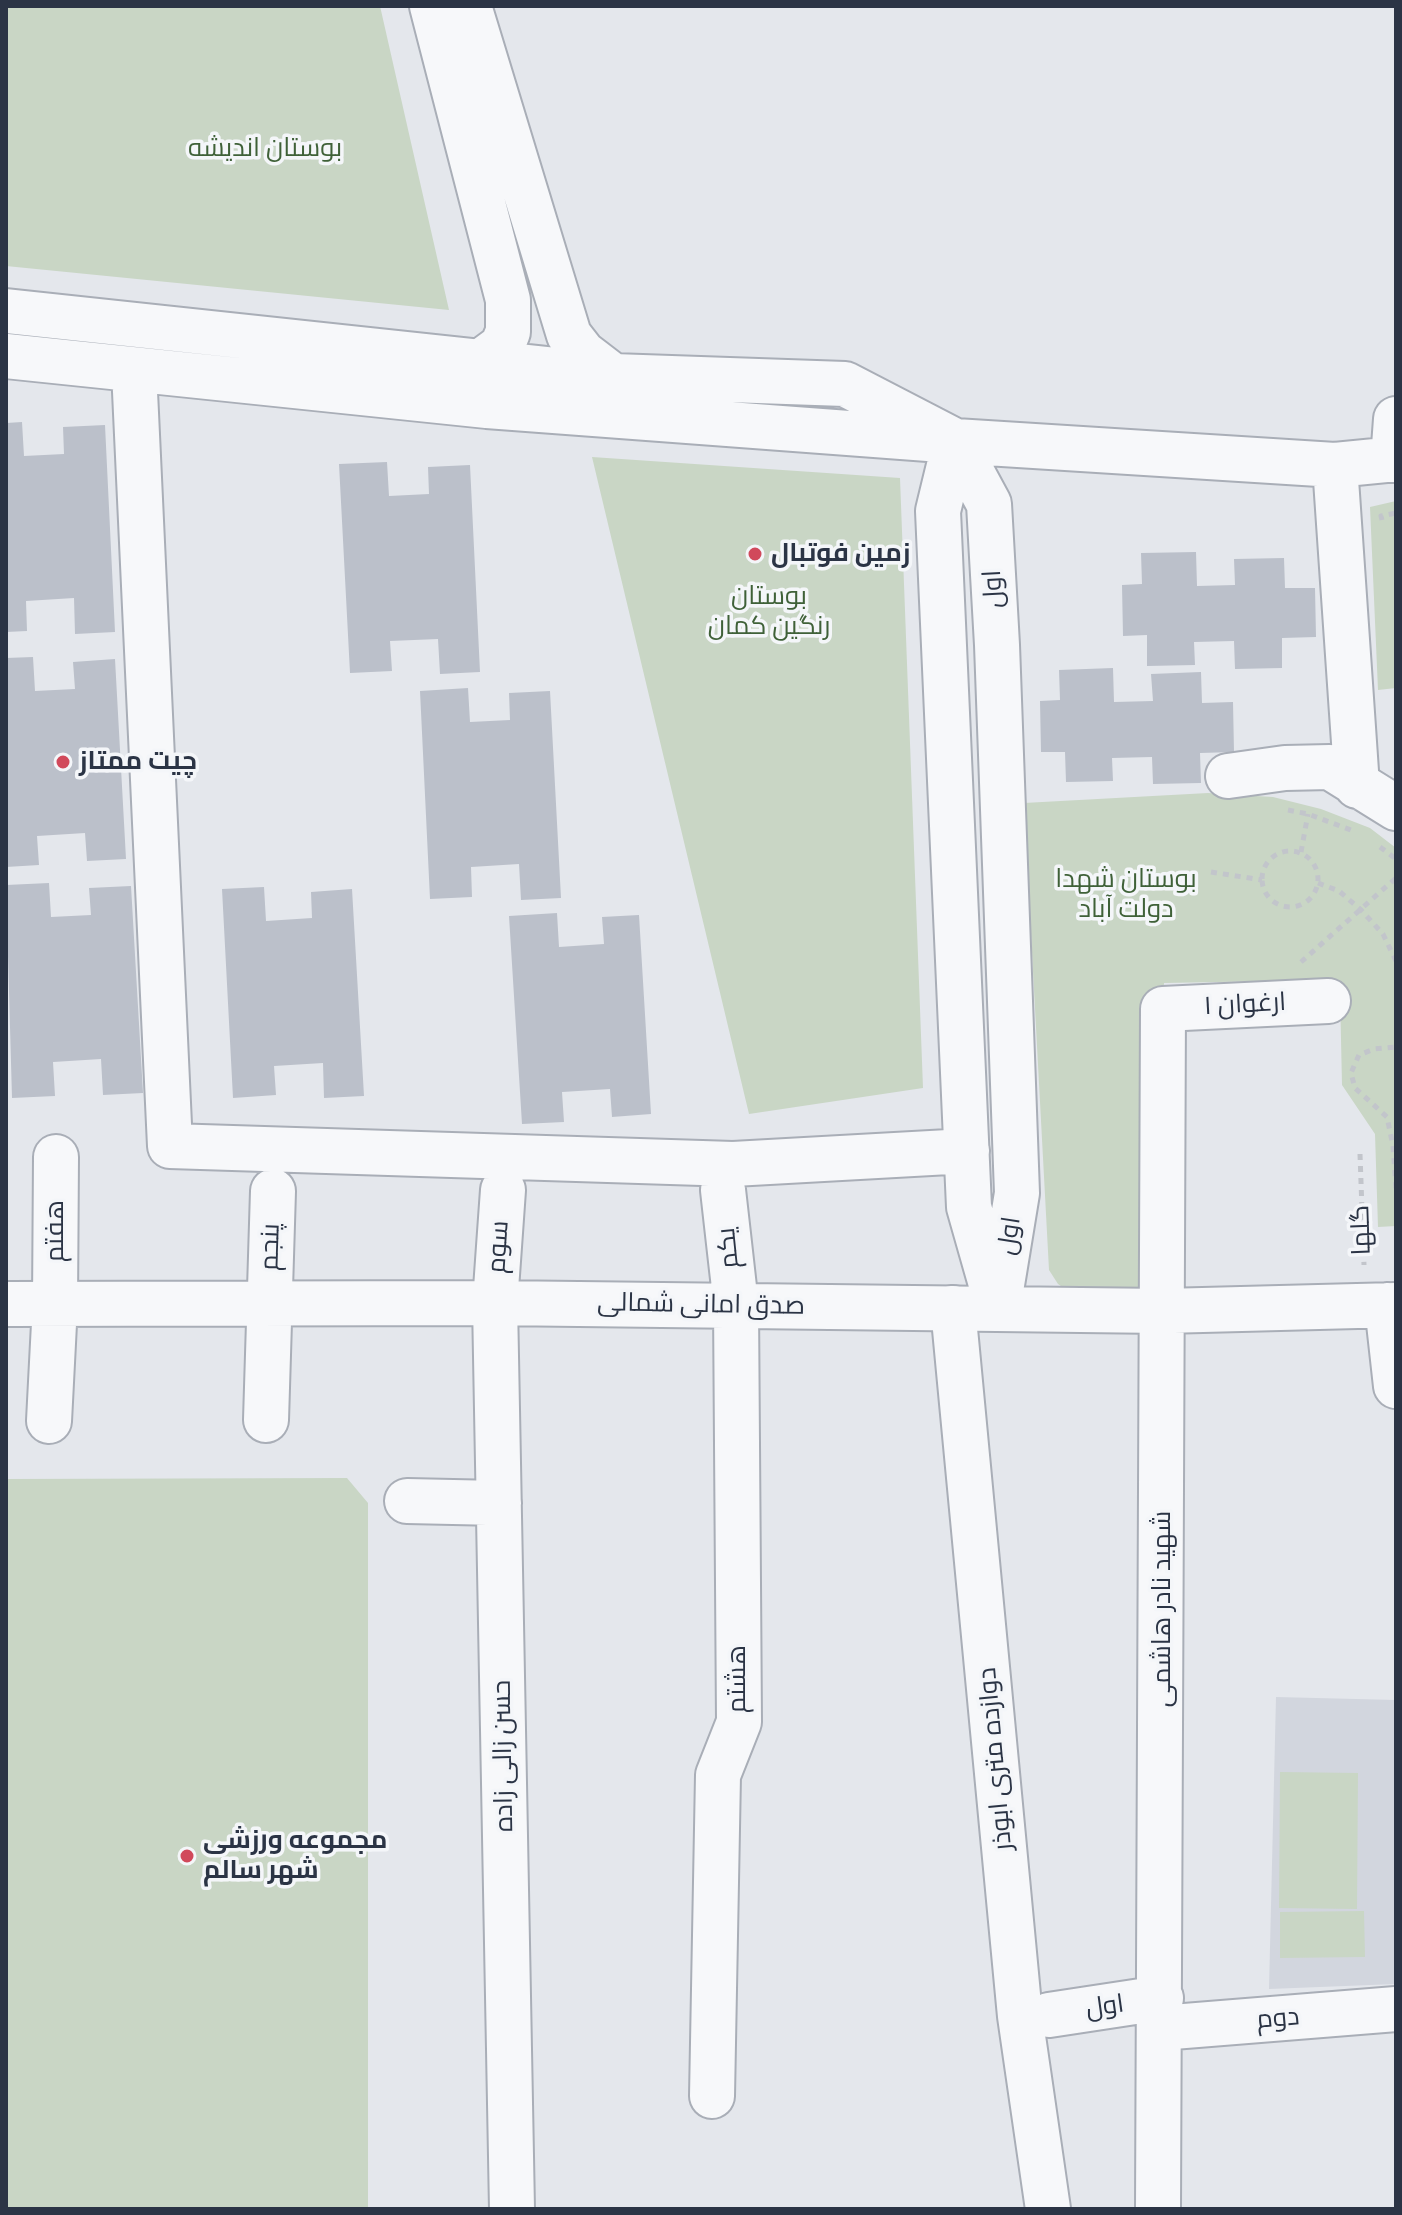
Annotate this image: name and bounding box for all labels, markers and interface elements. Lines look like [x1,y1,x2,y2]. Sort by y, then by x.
park label: بوستان اندیشه [188,133,342,165]
place label: زمین فوتبال [771,538,910,570]
marker: زمین فوتبال [746,545,764,563]
street label: اول [977,569,1011,609]
park label: بوستان رنگین کمان [708,581,830,642]
place label: چیت ممتاز [79,746,197,778]
marker: چیت ممتاز [54,753,72,771]
park label: بوستان شهدا دولت آباد [1055,864,1197,926]
street label: ارغوان ۱ [1203,987,1287,1023]
street label: هفتم [40,1200,72,1262]
street label: گلها [1346,1204,1378,1256]
street label: اول [992,1215,1028,1257]
street label: سوم [482,1220,516,1274]
street label: پنجم [255,1223,287,1271]
street label: یکم [711,1226,747,1270]
street label: صدق امانی شمالی [597,1288,805,1322]
street label: شهید نادر هاشمی [1147,1511,1179,1707]
street label: هشتم [722,1645,754,1713]
street label: دوازده متری ابوذر [972,1666,1020,1852]
street label: حسن زالی زاده [487,1680,521,1832]
place label: مجموعه ورزشی شهر سالم [203,1825,388,1886]
marker: مجموعه ورزشی شهر سالم [178,1847,196,1865]
street label: اول [1084,1989,1126,2025]
street label: دوم [1255,2002,1301,2036]

